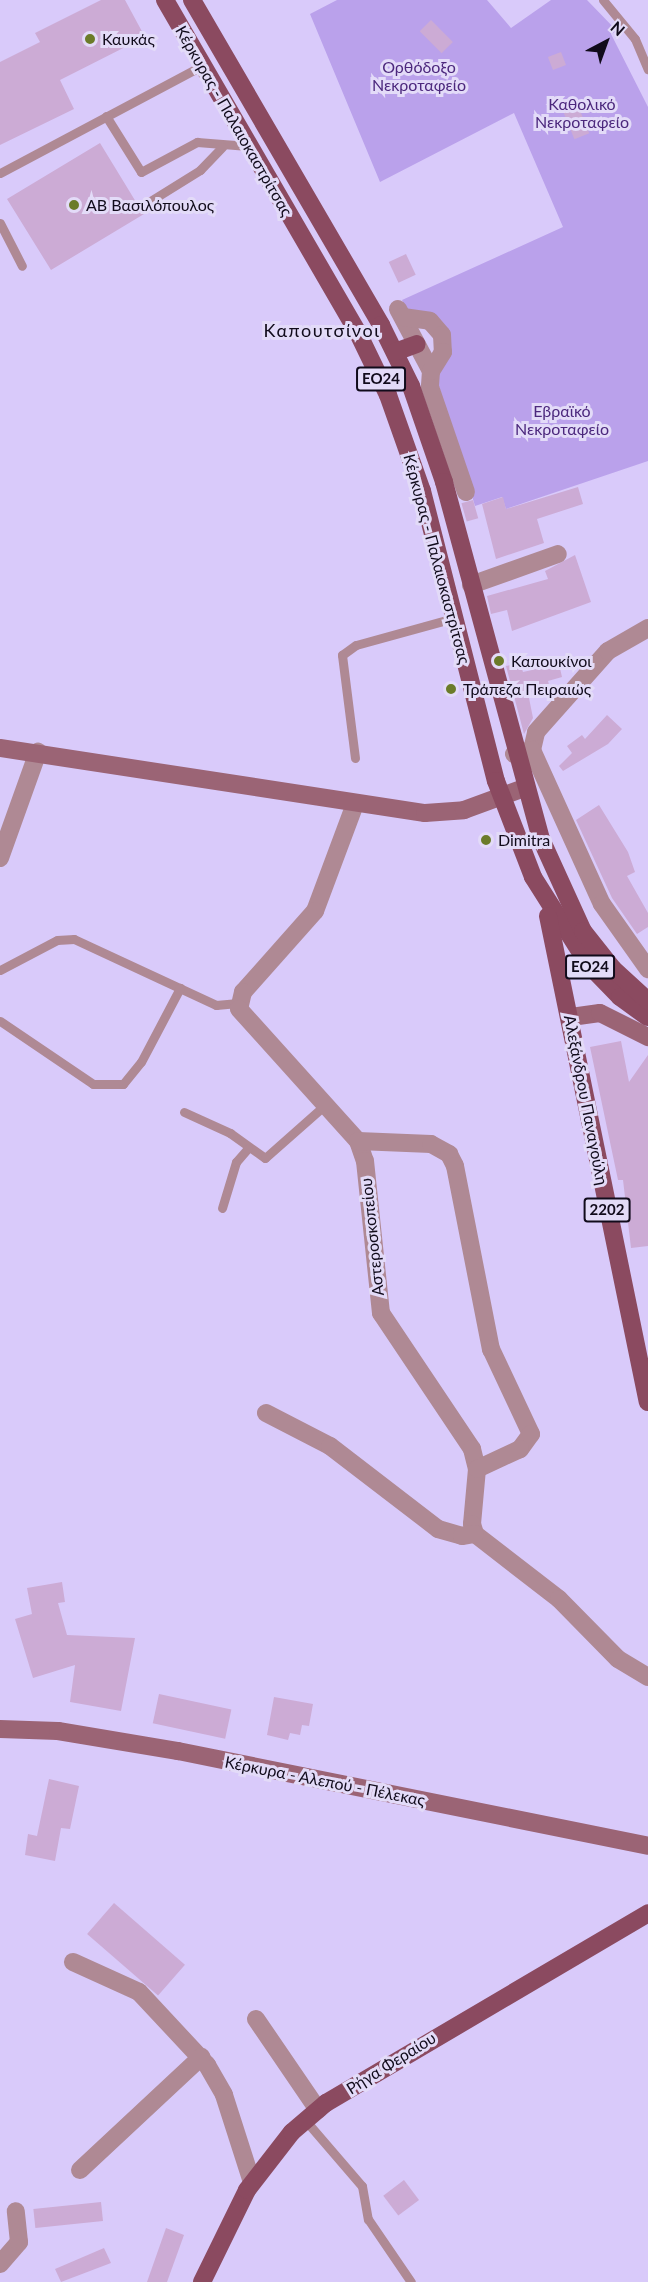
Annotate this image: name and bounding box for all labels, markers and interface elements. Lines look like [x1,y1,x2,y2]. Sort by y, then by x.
north arrow [576,12,636,72]
text: N [607,17,629,39]
street label: Κέρκυρας - Παλαιοκαστρίτσας [171,22,297,220]
place label: Καυκάς [102,29,155,49]
marker: Καυκάς [83,32,97,46]
park label: Ορθόδοξο Νεκροταφείο [372,57,466,95]
park label: Καθολικό Νεκροταφείο [535,94,629,132]
place label: ΑΒ Βασιλόπουλος [86,195,214,215]
marker: ΑΒ Βασιλόπουλος [67,198,81,212]
district label: Καπουτσίνοι [264,319,380,341]
road number: ΕΟ24 [356,367,406,391]
park label: Εβραϊκό Νεκροταφείο [515,401,609,439]
street label: Κέρκυρας - Παλαιοκαστρίτσας [400,452,474,666]
place label: Καπουκίνοι [511,651,592,671]
marker: Καπουκίνοι [492,654,506,668]
place label: Τράπεζα Πειραιώς [463,679,591,699]
marker: Τράπεζα Πειραιώς [444,682,458,696]
place label: Dimitra [498,830,550,850]
marker: Dimitra [479,833,493,847]
road number: ΕΟ24 [564,955,616,979]
street label: Αλεξάνδρου Παναγούλη [560,1013,612,1187]
street label: Αστεροσκοπείου [356,1177,388,1297]
road number: 2202 [583,1198,631,1222]
street label: Κέρκυρα - Αλεπού - Πέλεκας [223,1752,427,1810]
street label: Ρήγα Φεραίου [343,2028,439,2098]

